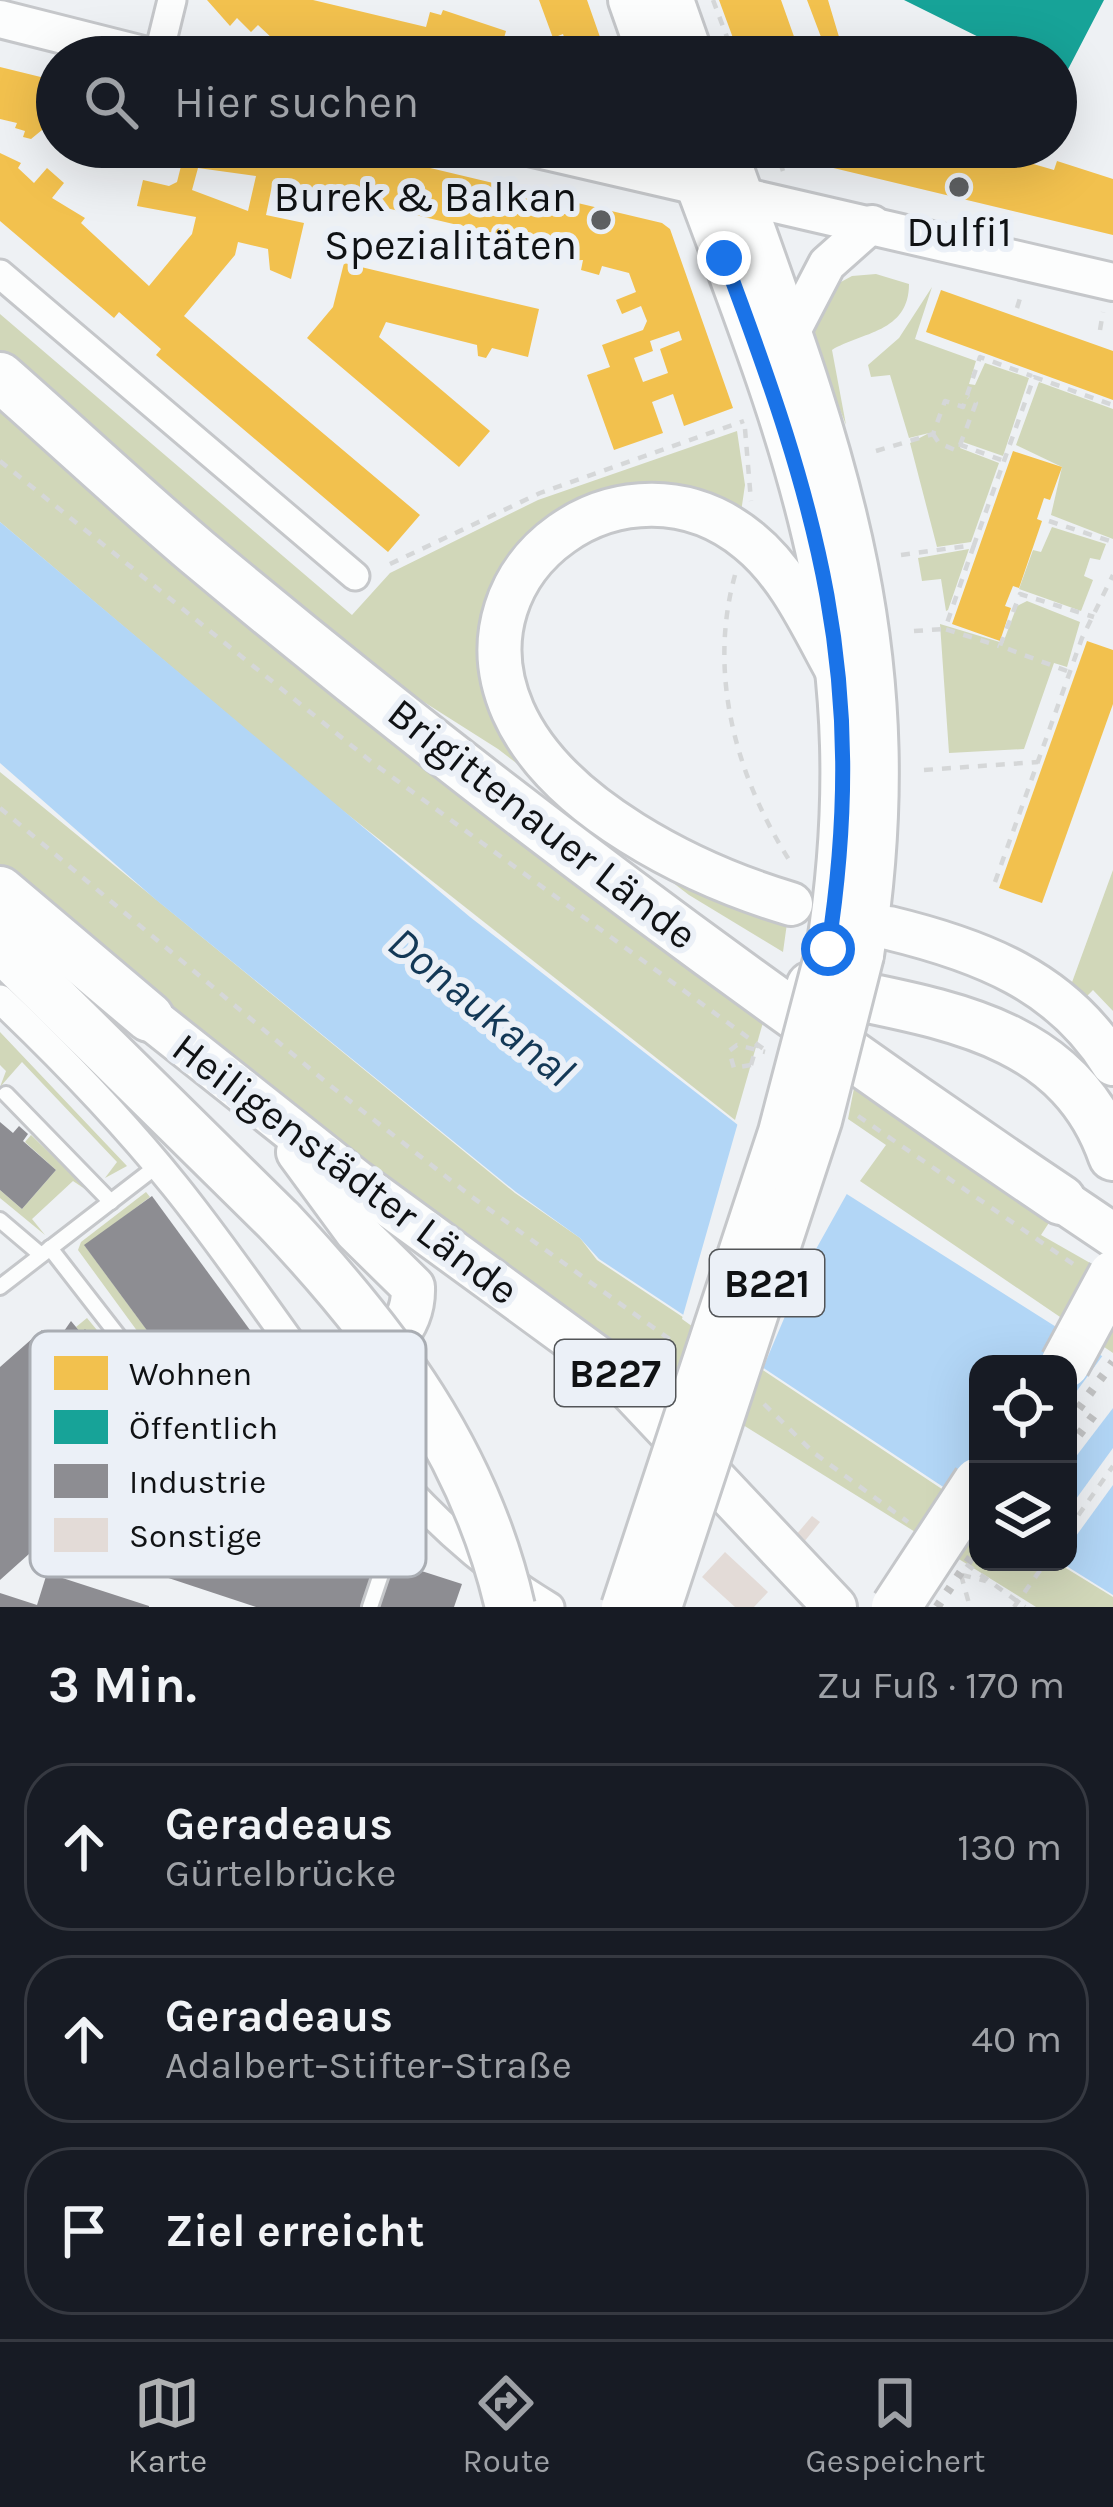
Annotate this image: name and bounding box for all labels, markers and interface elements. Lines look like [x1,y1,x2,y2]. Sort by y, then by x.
search box [36,36,1077,168]
icon: search [78,69,144,135]
text: Hier suchen [174,76,419,128]
place label: Burek & Balkan Spezialitäten [274,172,577,270]
marker: Dulfi1 [946,174,972,200]
marker: Burek & Balkan Spezialitäten [588,207,614,233]
place label: Dulfi1 [906,207,1012,257]
route end [697,231,751,285]
street label: Brigittenauer Lände [378,688,707,960]
water label: Donaukanal [378,916,585,1098]
route start [801,922,855,976]
street label: Heiligenstädter Lände [163,1022,528,1315]
road number: B221 [710,1250,824,1316]
legend [30,1331,426,1577]
road number: B227 [555,1340,675,1406]
text: Wohnen [129,1355,252,1393]
map controls [969,1355,1077,1571]
button: locate [969,1355,1077,1463]
text: Öffentlich [129,1409,278,1447]
text: Industrie [129,1463,266,1501]
button: layers [969,1463,1077,1571]
text: Sonstige [129,1517,262,1555]
text: 3 Min. [48,1655,197,1715]
text: Zu Fuß · 170 m [816,1662,1065,1708]
text: Geradeaus [165,1798,393,1850]
icon: ahead [51,1814,117,1880]
text: 130 m [957,1824,1062,1870]
text: Gürtelbrücke [165,1850,396,1896]
text: Geradeaus [165,1990,393,2042]
icon: ahead [51,2006,117,2072]
text: 40 m [971,2016,1062,2062]
text: Adalbert-Stifter-Straße [165,2042,572,2088]
icon: arrive [51,2198,117,2264]
text: Ziel erreicht [165,2205,424,2257]
tab: Karte [128,2370,207,2480]
tab: Route [463,2370,550,2480]
tab: Gespeichert [805,2370,985,2480]

